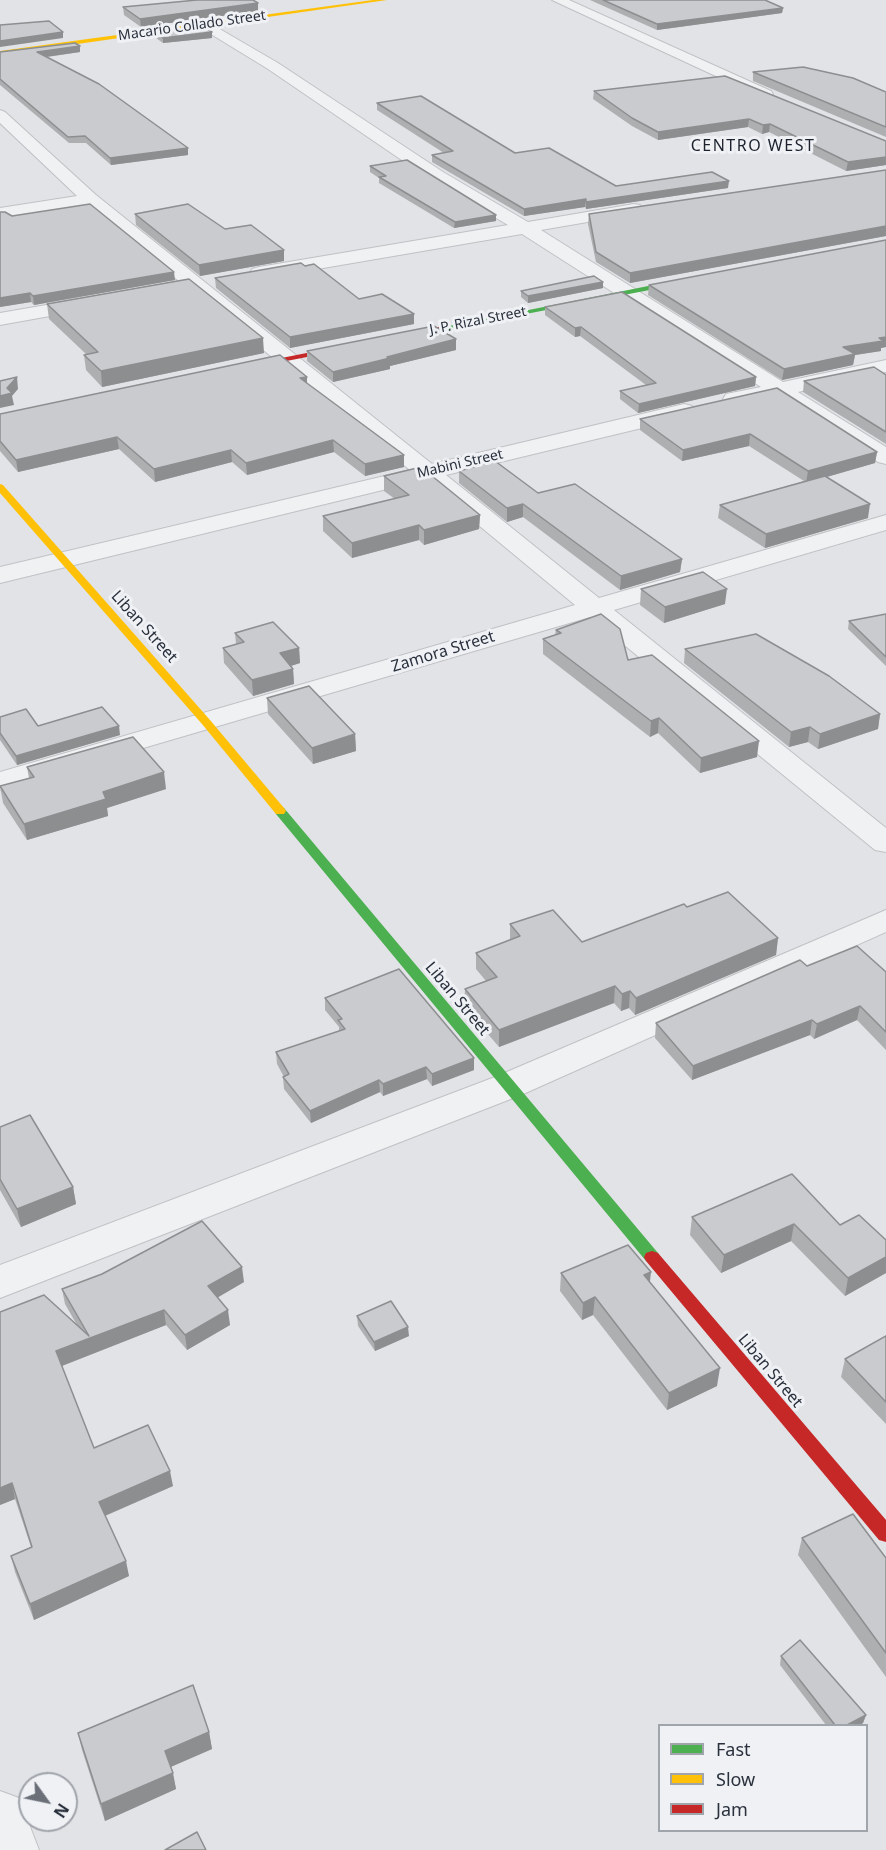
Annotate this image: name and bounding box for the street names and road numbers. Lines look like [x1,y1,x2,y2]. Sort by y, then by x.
street label: Macario Collado Street [117,7,267,45]
street label: J. P. Rizal Street [428,303,528,339]
street label: Mabini Street [415,446,505,482]
street label: Liban Street [107,587,181,667]
street label: Zamora Street [389,627,497,677]
street label: Liban Street [421,958,493,1040]
street label: Liban Street [734,1330,806,1412]

